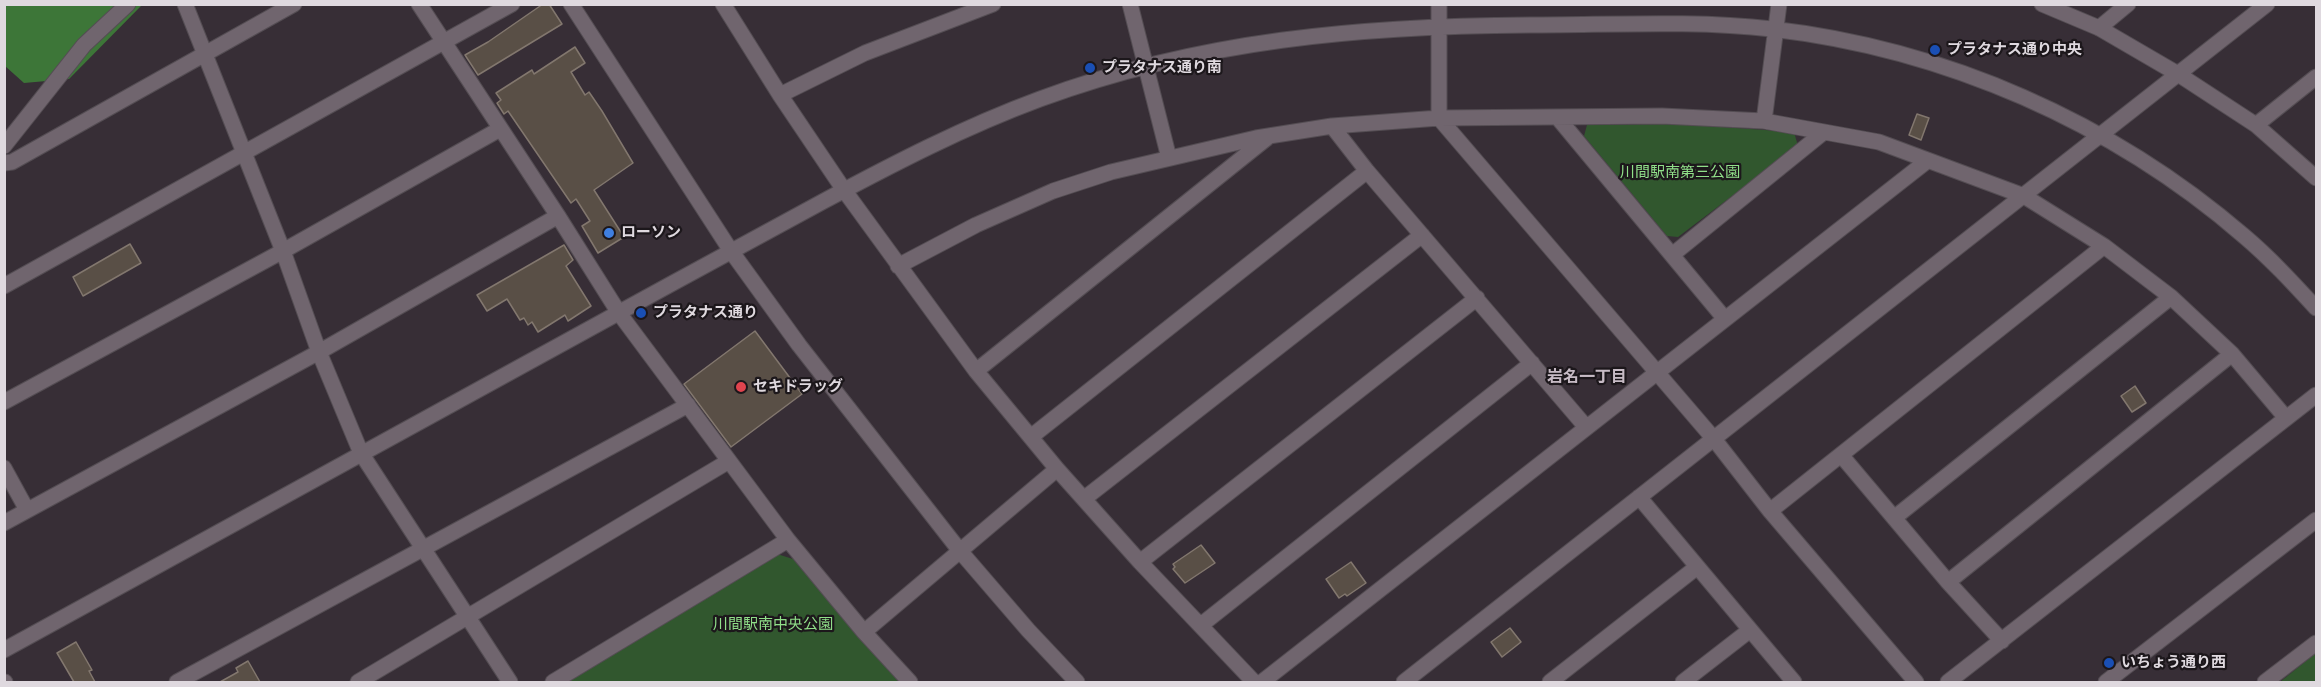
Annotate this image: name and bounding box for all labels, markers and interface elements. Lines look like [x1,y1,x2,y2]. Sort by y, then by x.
place label: プラタナス通り中央 [1947,41,2082,59]
marker: プラタナス通り中央 [1928,43,1942,57]
place label: プラタナス通り南 [1102,59,1222,77]
marker: プラタナス通り南 [1083,61,1097,75]
park label: 川間駅南第三公園 [1620,164,1740,182]
place label: ローソン [621,224,681,242]
marker: ローソン [602,226,616,240]
place label: プラタナス通り [653,304,758,322]
marker: プラタナス通り [634,306,648,320]
district label: 岩名一丁目 [1547,368,1627,388]
place label: セキドラッグ [753,378,843,396]
marker: セキドラッグ [734,380,748,394]
park label: 川間駅南中央公園 [713,616,833,634]
place label: いちょう通り西 [2121,654,2226,672]
marker: いちょう通り西 [2102,656,2116,670]

